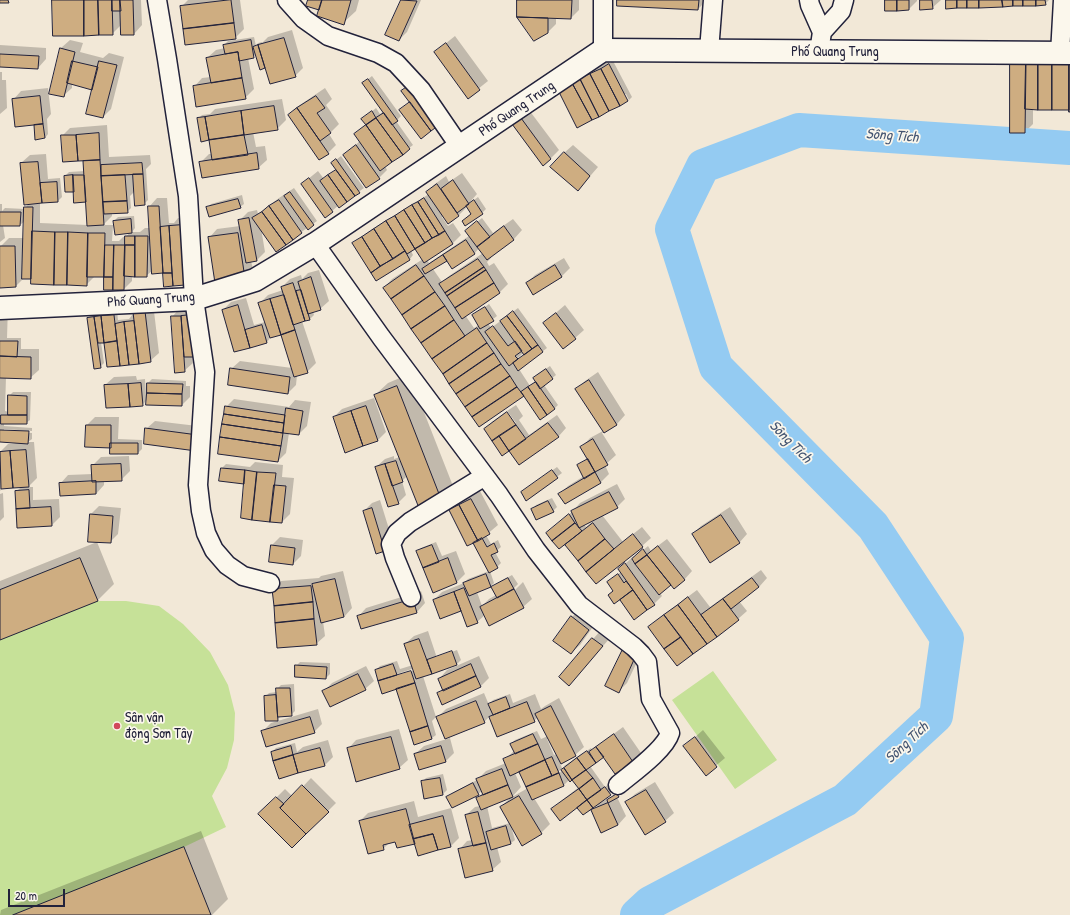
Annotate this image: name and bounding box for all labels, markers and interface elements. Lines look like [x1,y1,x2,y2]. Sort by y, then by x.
street label: Phố Quang Trung [791,44,879,60]
street label: Phố Quang Trung [476,78,558,140]
water label: Sông Tích [865,125,919,147]
street label: Phố Quang Trung [107,289,195,311]
water label: Sông Tích [765,417,815,467]
place label: Sân vận động Sơn Tây [125,710,192,742]
water label: Sông Tích [882,719,932,767]
marker: Sân vận động Sơn Tây [112,721,122,731]
scale bar [10,881,67,907]
text: 20 m [15,887,37,904]

